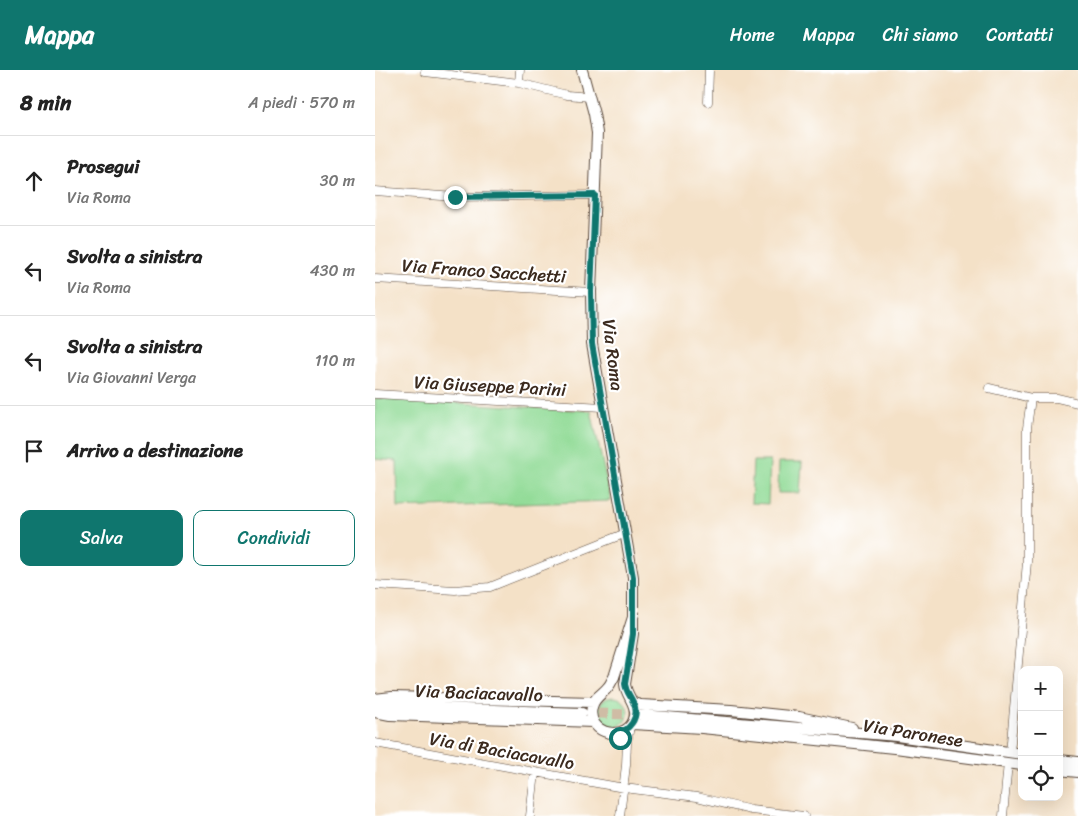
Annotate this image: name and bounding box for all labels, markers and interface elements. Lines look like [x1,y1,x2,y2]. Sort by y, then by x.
text: Mappa [25,14,94,56]
text: Home [730,19,775,51]
text: Mappa [803,19,855,51]
text: Chi siamo [883,19,958,51]
text: Contatti [986,19,1053,51]
text: 8 min [20,84,71,122]
text: A piedi · 570 m [248,88,355,117]
text: Prosegui [67,150,140,183]
text: 30 m [320,166,355,195]
icon: ahead [20,167,48,195]
text: Via Roma [67,183,131,212]
route end [444,186,467,209]
text: Svolta a sinistra [67,240,202,273]
street label: Via Franco Sacchetti [401,249,568,293]
text: 430 m [310,256,355,285]
icon: left [20,257,48,285]
text: Via Roma [67,273,131,302]
street label: Via Roma [593,317,633,393]
text: Svolta a sinistra [67,330,202,363]
text: 110 m [315,346,355,375]
icon: left [20,347,48,375]
text: Via Giovanni Verga [67,363,196,392]
street label: Via Giuseppe Parini [413,366,568,406]
text: Arrivo a destinazione [67,434,243,467]
icon: arrive [20,437,48,465]
button: Salva [20,510,183,566]
button: Condividi [193,510,355,566]
map controls [1018,666,1063,801]
button: + [1018,666,1063,711]
street label: Via Baciacavallo [415,675,543,711]
street label: Via Paronese [861,709,965,757]
button: − [1018,711,1063,756]
street label: Via di Baciacavallo [427,723,577,779]
route start [609,727,632,750]
button: locate [1018,756,1063,801]

